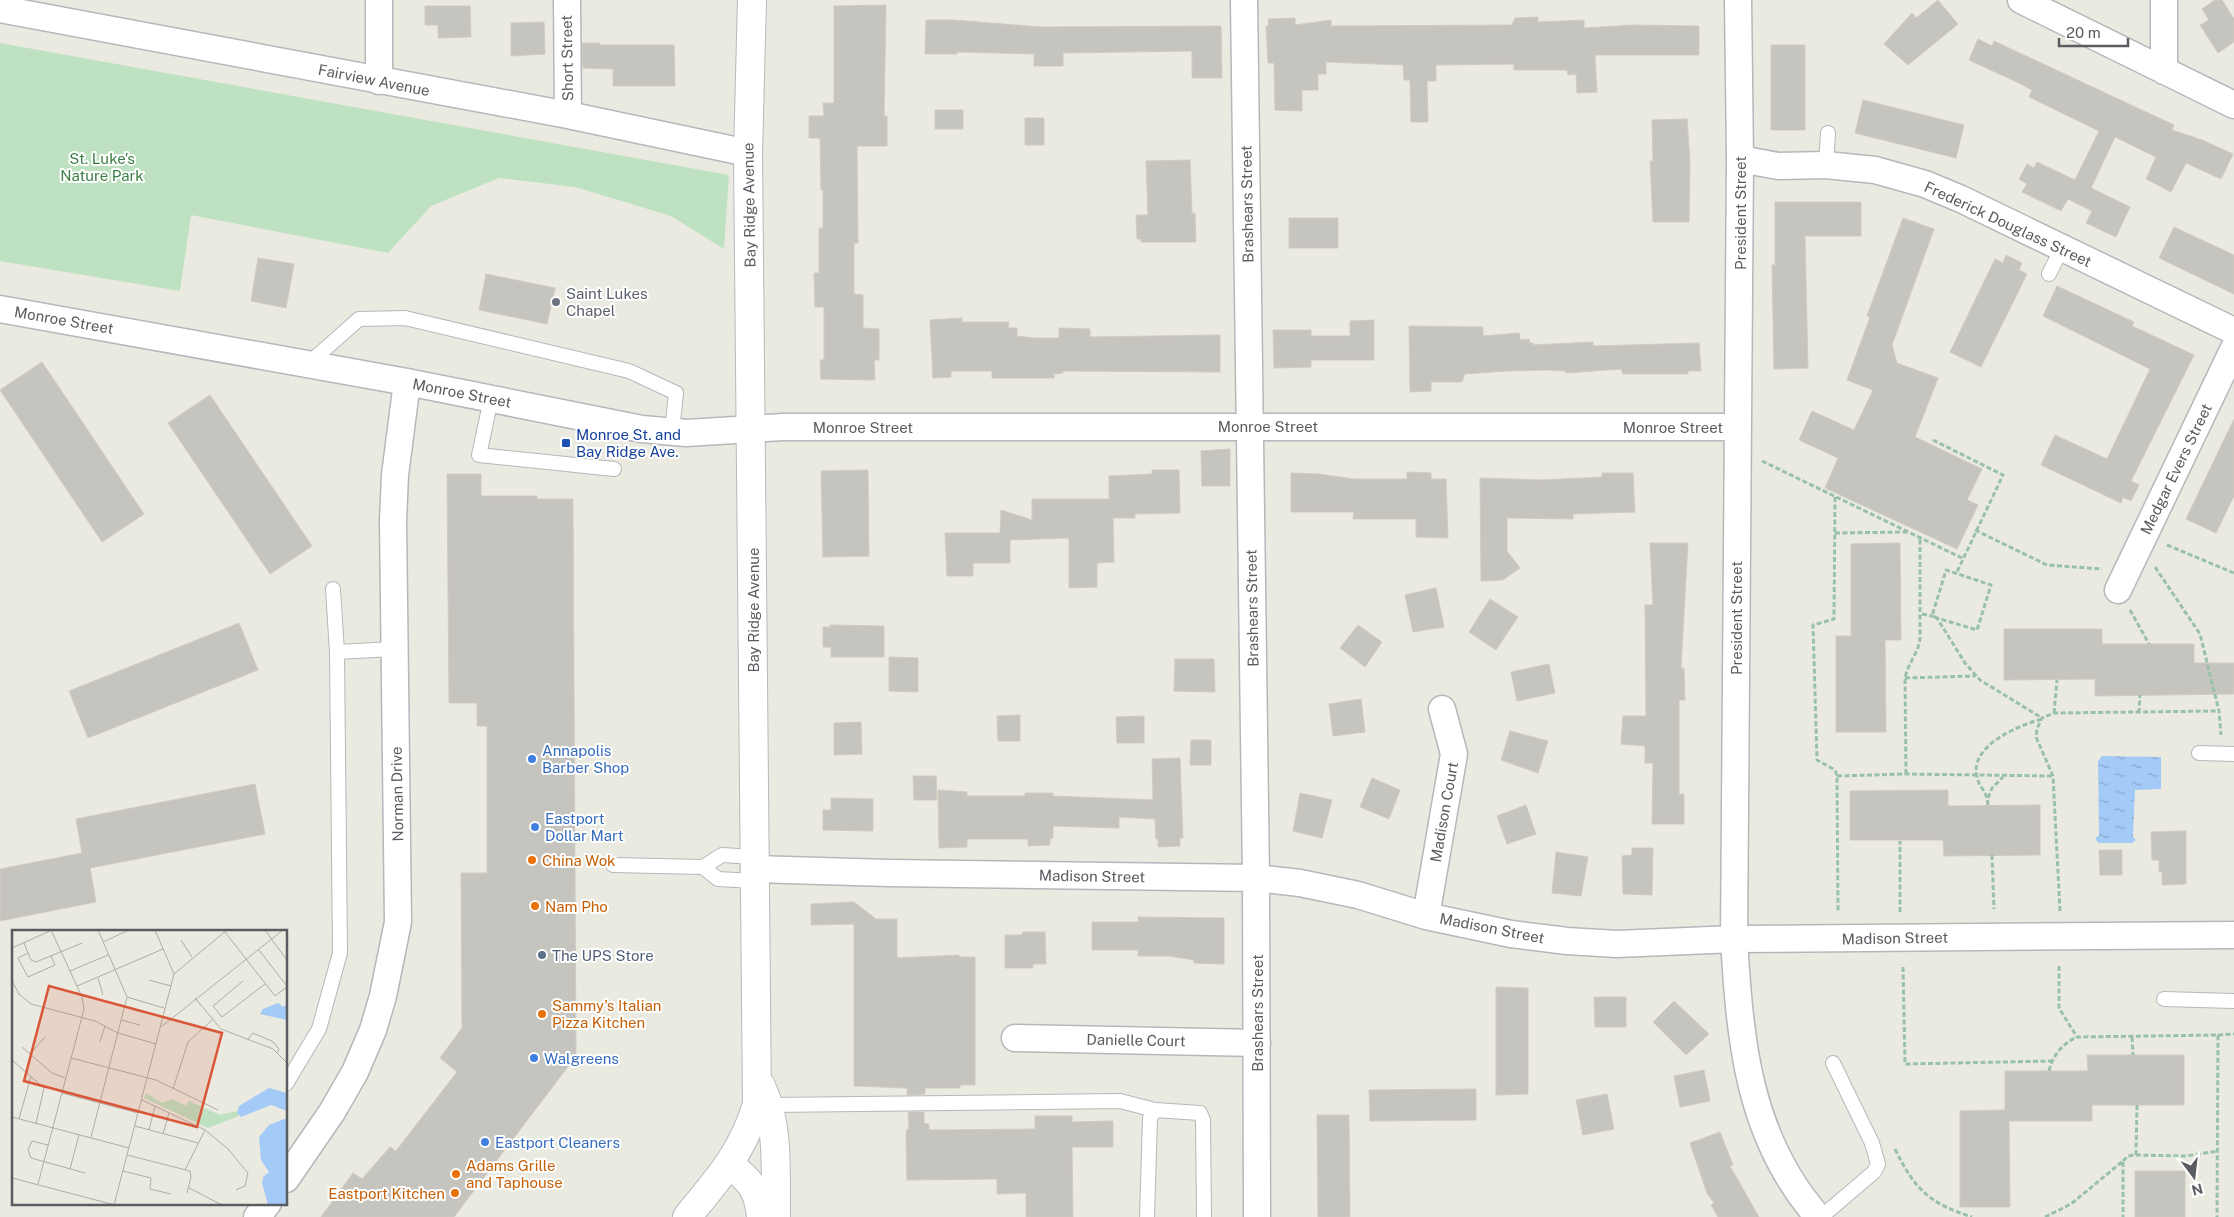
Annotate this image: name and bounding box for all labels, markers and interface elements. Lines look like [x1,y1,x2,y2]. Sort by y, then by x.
street label: Short Street [558,15,576,101]
scale bar [2059,15,2128,47]
text: 20 m [2066,24,2101,41]
street label: Fairview Avenue [317,61,431,99]
street label: Bay Ridge Avenue [739,142,759,268]
street label: Brashears Street [1237,145,1257,263]
park label: St. Luke's Nature Park [60,150,144,184]
street label: President Street [1732,156,1749,270]
street label: Frederick Douglass Street [1922,178,2094,270]
place label: Saint Lukes Chapel [566,285,648,319]
marker: Saint Lukes Chapel [550,296,562,308]
street label: Monroe Street [13,303,115,337]
street label: Monroe Street [411,375,513,411]
street label: Medgar Evers Street [2137,401,2215,537]
street label: Monroe Street [1218,418,1318,435]
street label: Monroe Street [813,419,913,436]
street label: Monroe Street [1623,419,1723,436]
place label: Monroe St. and Bay Ridge Ave. [576,426,681,460]
marker: Monroe St. and Bay Ridge Ave. [560,437,572,449]
street label: Bay Ridge Avenue [745,547,762,673]
street label: Brashears Street [1242,549,1262,667]
street label: President Street [1728,561,1745,675]
place label: Annapolis Barber Shop [542,742,629,776]
street label: Norman Drive [388,746,406,842]
marker: Annapolis Barber Shop [526,753,538,765]
street label: Madison Court [1427,760,1461,864]
place label: Eastport Dollar Mart [545,810,624,844]
marker: Eastport Dollar Mart [529,821,541,833]
place label: China Wok [542,852,616,869]
marker: China Wok [526,854,538,866]
street label: Madison Street [1039,867,1146,885]
place label: Nam Pho [545,898,608,915]
marker: Nam Pho [529,900,541,912]
street label: Madison Street [1438,909,1546,947]
street label: Madison Street [1842,929,1949,947]
inset map [12,930,288,1204]
place label: The UPS Store [552,947,654,964]
marker: The UPS Store [536,949,548,961]
street label: Brashears Street [1249,954,1266,1072]
place label: Sammy's Italian Pizza Kitchen [552,997,661,1031]
marker: Sammy's Italian Pizza Kitchen [536,1008,548,1020]
street label: Danielle Court [1086,1031,1186,1049]
place label: Walgreens [544,1050,619,1067]
marker: Walgreens [528,1052,540,1064]
place label: Eastport Cleaners [495,1134,620,1151]
marker: Eastport Cleaners [479,1136,491,1148]
north arrow [2169,1152,2219,1202]
place label: Adams Grille and Taphouse [466,1157,563,1191]
marker: Adams Grille and Taphouse [450,1168,462,1180]
text: N [2190,1180,2205,1199]
place label: Eastport Kitchen [328,1185,445,1202]
marker: Eastport Kitchen [449,1187,461,1199]

